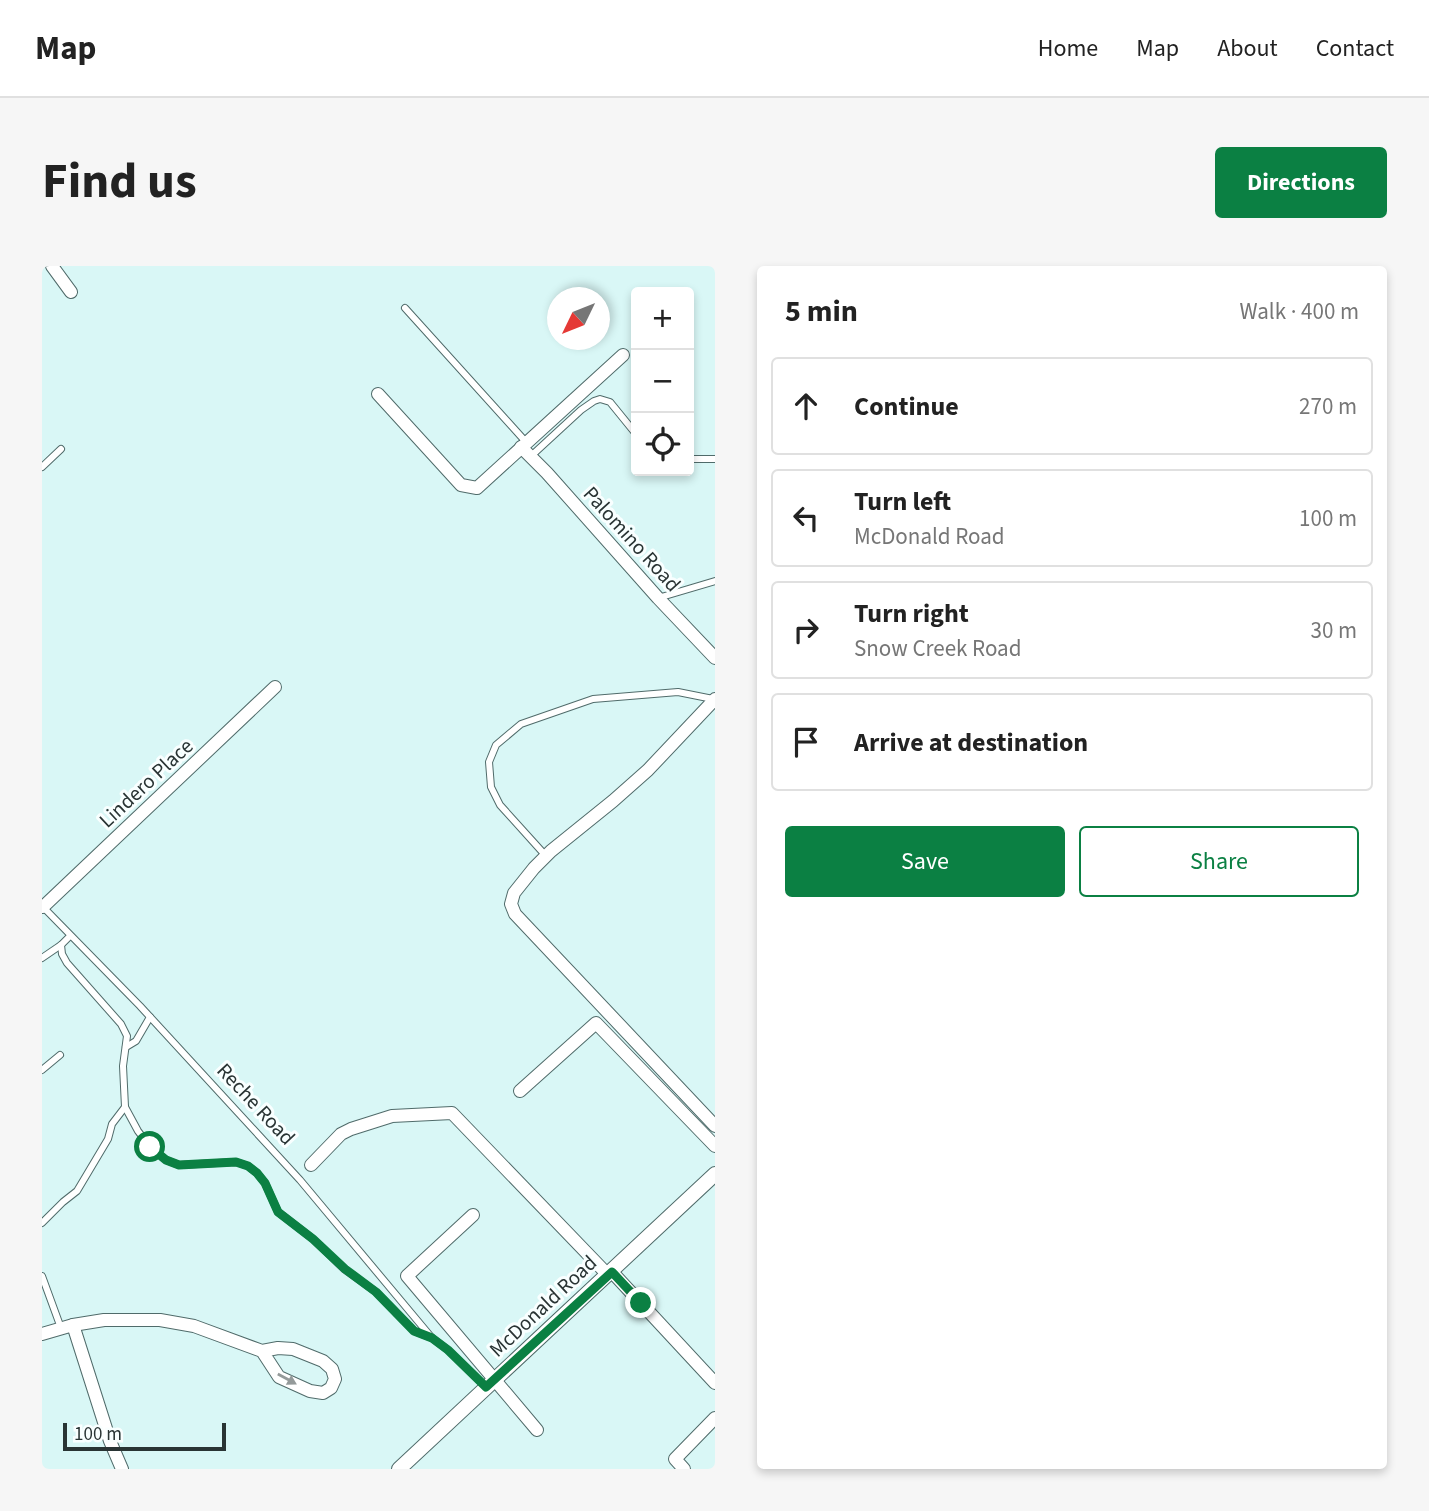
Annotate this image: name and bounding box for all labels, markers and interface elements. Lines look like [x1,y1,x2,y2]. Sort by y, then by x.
text: Map [35,25,96,72]
text: Home [1038,31,1098,66]
text: Map [1136,31,1179,66]
text: About [1217,31,1278,66]
text: Contact [1316,31,1394,66]
text: Find us [42,147,197,217]
button: Directions [1215,147,1387,218]
north arrow [547,287,610,350]
map controls [631,287,694,476]
button: + [631,287,694,350]
text: 5 min [785,290,858,333]
text: Walk · 400 m [1240,295,1359,328]
button: − [631,350,694,413]
icon: ahead [787,387,825,425]
text: Continue [854,388,959,425]
text: 270 m [1299,390,1357,423]
button: locate [631,413,694,476]
street label: Palomino Road [576,480,688,598]
text: Turn left [854,483,951,520]
icon: left [787,499,825,537]
text: 100 m [1299,502,1357,535]
text: McDonald Road [854,520,1005,553]
text: Turn right [854,595,969,632]
icon: right [787,611,825,649]
text: 30 m [1310,614,1357,647]
text: Snow Creek Road [854,632,1021,665]
icon: arrive [787,723,825,761]
text: Arrive at destination [854,724,1088,761]
street label: Lindero Place [92,731,200,835]
button: Save [785,826,1065,897]
button: Share [1079,826,1359,897]
street label: Reche Road [210,1056,302,1152]
route start [134,1131,165,1162]
street label: McDonald Road [482,1248,604,1364]
route end [625,1287,656,1318]
one-way arrow [278,1373,297,1385]
scale bar [63,1420,226,1452]
text: 100 m [74,1421,122,1448]

